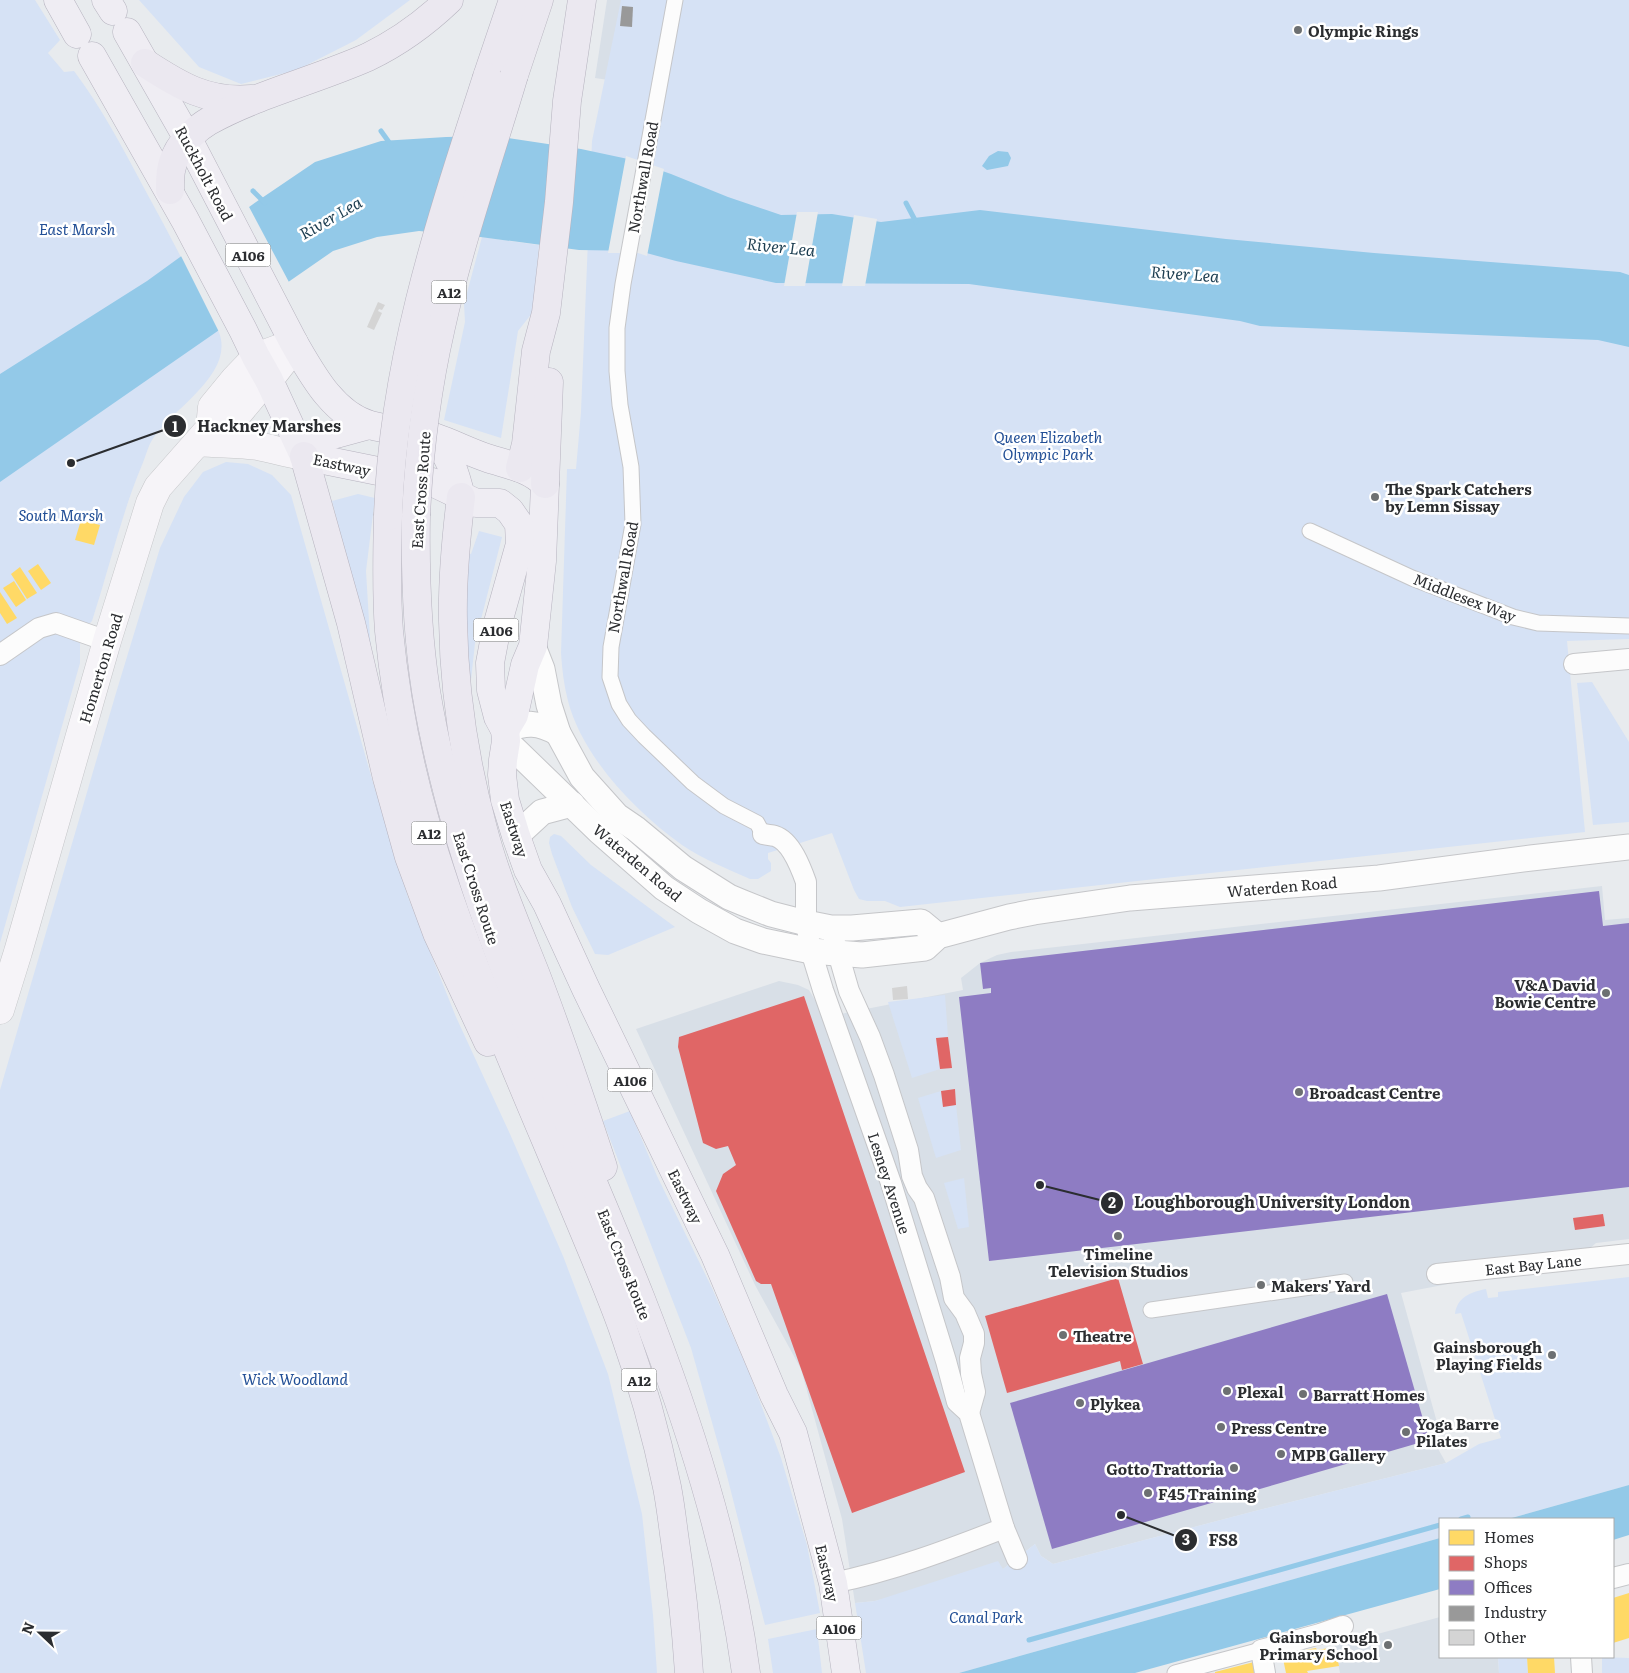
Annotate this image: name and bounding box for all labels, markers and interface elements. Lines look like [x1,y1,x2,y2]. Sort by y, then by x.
place label: Olympic Rings [1308,19,1419,42]
marker: Olympic Rings [1292,24,1304,36]
street label: Northwall Road [621,119,663,235]
street label: Ruckholt Road [170,121,240,225]
water label: River Lea [294,189,367,245]
park label: East Marsh [39,217,116,240]
water label: River Lea [745,230,817,262]
road number: A106 [226,244,270,266]
water label: River Lea [1150,259,1221,287]
road number: A12 [432,280,466,304]
callout: Hackney Marshes [162,411,351,442]
text: Hackney Marshes [197,413,341,437]
text: 1 [172,414,178,437]
park label: Queen Elizabeth Olympic Park [994,425,1102,465]
street label: East Cross Route [404,430,436,550]
street label: Eastway [311,447,373,481]
place label: The Spark Catchers by Lemn Sissay [1385,477,1532,517]
marker: The Spark Catchers by Lemn Sissay [1369,491,1381,503]
park label: South Marsh [18,503,104,526]
street label: Northwall Road [601,519,643,635]
street label: Middlesex Way [1410,567,1520,627]
street label: Homerton Road [72,610,128,726]
road number: A106 [474,618,518,642]
street label: Eastway [495,798,535,861]
street label: Waterden Road [588,818,688,906]
road number: A12 [412,821,446,844]
street label: East Cross Route [448,828,506,948]
street label: Waterden Road [1226,870,1338,902]
place label: V&A David Bowie Centre [1494,973,1597,1013]
marker: V&A David Bowie Centre [1600,987,1612,999]
road number: A106 [608,1068,652,1092]
place label: Broadcast Centre [1309,1081,1441,1104]
marker: Broadcast Centre [1293,1086,1305,1098]
street label: Lesney Avenue [863,1129,917,1237]
street label: Eastway [663,1165,709,1228]
callout: Loughborough University London [1099,1187,1420,1218]
text: Loughborough University London [1134,1189,1410,1213]
text: 2 [1108,1190,1116,1213]
street label: East Cross Route [592,1205,658,1323]
marker: Timeline Television Studios [1112,1230,1124,1242]
place label: Timeline Television Studios [1048,1242,1189,1282]
street label: East Bay Lane [1484,1247,1583,1281]
place label: Makers' Yard [1271,1274,1371,1297]
marker: Makers' Yard [1255,1279,1267,1291]
place label: Theatre [1073,1324,1132,1347]
marker: Theatre [1057,1329,1069,1341]
place label: Gainsborough Playing Fields [1433,1335,1542,1375]
marker: Gainsborough Playing Fields [1546,1349,1558,1361]
park label: Wick Woodland [242,1367,348,1390]
road number: A12 [622,1368,656,1392]
place label: Plexal [1237,1380,1284,1403]
place label: Barratt Homes [1313,1383,1425,1406]
marker: Plexal [1221,1385,1233,1397]
marker: Barratt Homes [1297,1388,1309,1400]
place label: Plykea [1090,1392,1141,1415]
marker: Plykea [1074,1397,1086,1409]
place label: Yoga Barre Pilates [1416,1412,1500,1452]
place label: Press Centre [1231,1416,1327,1439]
marker: Press Centre [1215,1421,1227,1433]
marker: Yoga Barre Pilates [1400,1426,1412,1438]
place label: MPB Gallery [1291,1443,1386,1466]
marker: MPB Gallery [1275,1448,1287,1460]
place label: Gotto Trattoria [1106,1457,1224,1480]
marker: Gotto Trattoria [1228,1462,1240,1474]
place label: F45 Training [1158,1482,1257,1505]
marker: F45 Training [1142,1487,1154,1499]
legend [1439,1518,1614,1658]
callout: FS8 [1174,1525,1248,1556]
text: Homes [1484,1525,1534,1548]
text: 3 [1182,1527,1190,1550]
text: FS8 [1208,1527,1238,1551]
street label: Eastway [810,1542,846,1604]
text: Shops [1484,1550,1527,1573]
text: Offices [1484,1575,1532,1598]
text: Industry [1484,1600,1547,1623]
park label: Canal Park [949,1605,1024,1628]
north arrow [15,1608,65,1658]
road number: A106 [816,1616,862,1640]
text: N [16,1618,39,1637]
place label: Gainsborough Primary School [1259,1625,1379,1665]
text: Other [1484,1625,1526,1648]
marker: Gainsborough Primary School [1382,1639,1394,1651]

